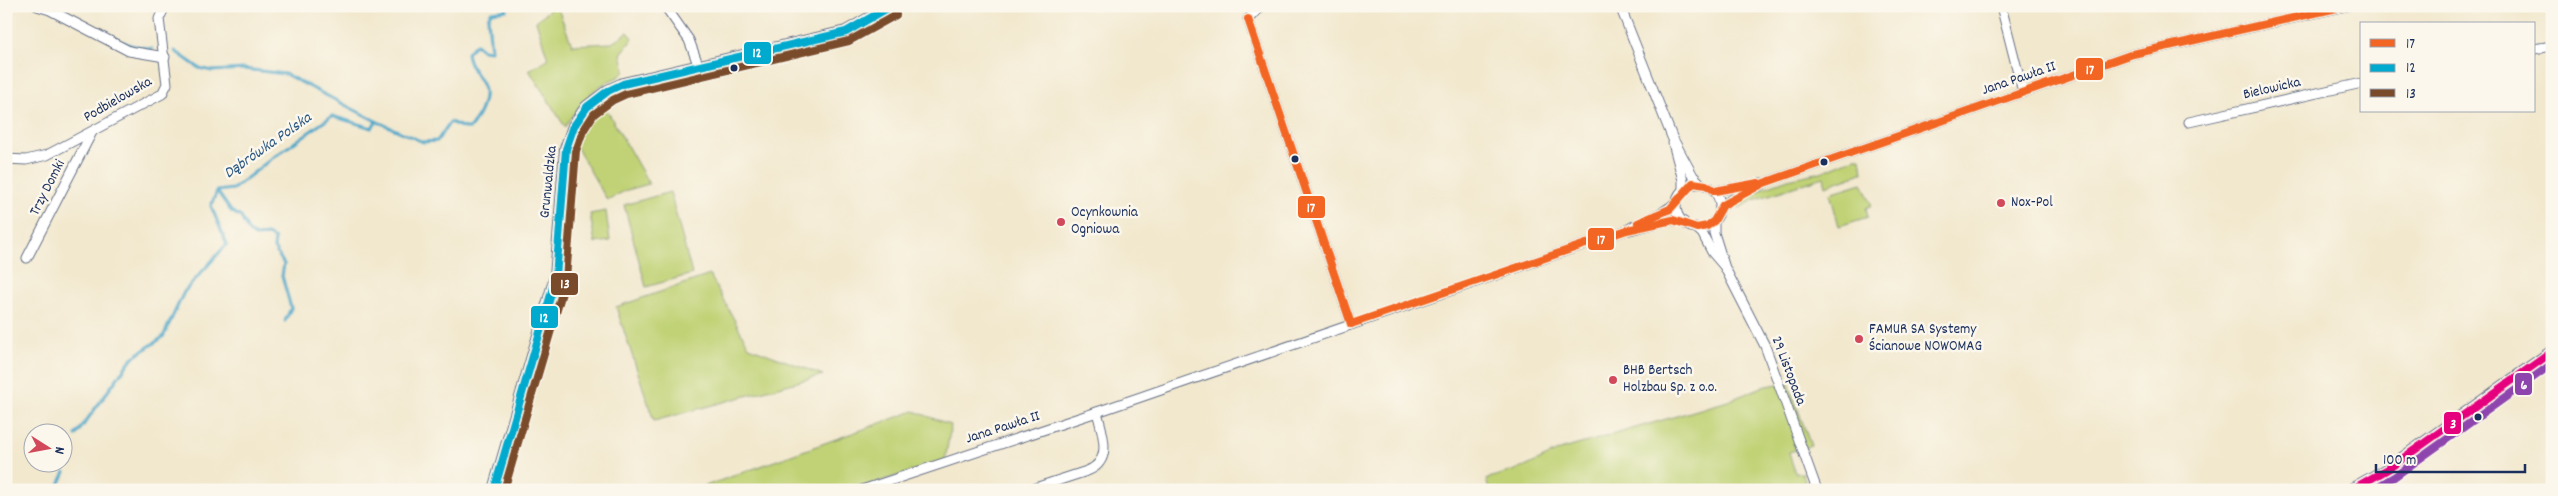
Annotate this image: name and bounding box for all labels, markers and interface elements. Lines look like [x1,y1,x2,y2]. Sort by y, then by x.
legend [2360,22,2536,112]
text: 17 [2406,34,2415,56]
line badge: 12 [743,41,772,65]
text: 12 [752,44,762,64]
street label: Jana Pawła II [1979,56,2059,102]
line badge: 17 [2075,57,2104,81]
text: 12 [2406,58,2416,80]
text: 17 [2086,61,2095,81]
unlabelled marker [729,63,739,73]
street label: Podbielowska [80,71,157,128]
street label: Bielowicka [2241,72,2304,106]
text: 13 [2406,84,2416,106]
water label: Dąbrówka Polska [219,106,318,185]
street label: Grunwaldzka [534,144,564,219]
unlabelled marker [1290,154,1300,164]
street label: Trzy Domki [24,156,72,220]
unlabelled marker [1819,157,1829,167]
place label: Nox-Pol [2011,192,2053,214]
line badge: 17 [1297,195,1326,219]
marker: Nox-Pol [1995,197,2007,209]
text: 17 [1307,199,1316,219]
place label: Ocynkownia Ogniowa [1071,202,1139,241]
marker: Ocynkownia Ogniowa [1055,216,1067,228]
line badge: 17 [1587,227,1615,251]
text: 17 [1597,231,1606,251]
line badge: 13 [550,272,579,296]
text: 13 [560,275,570,295]
line badge: 12 [530,305,559,329]
text: 12 [539,309,549,329]
place label: FAMUR SA Systemy Ścianowe NOWOMAG [1869,319,1982,358]
street label: 29 Listopada [1765,333,1812,410]
marker: FAMUR SA Systemy Ścianowe NOWOMAG [1853,333,1865,345]
place label: BHB Bertsch Holzbau Sp. z o.o. [1623,360,1717,399]
line badge: 6 [2514,372,2533,396]
marker: BHB Bertsch Holzbau Sp. z o.o. [1607,374,1619,386]
text: 6 [2521,376,2528,396]
street label: Jana Pawła II [963,406,1043,450]
line badge: 3 [2443,411,2462,435]
unlabelled marker [2473,412,2483,422]
text: 3 [2450,415,2456,435]
north arrow [22,424,72,474]
scale bar [2376,441,2524,473]
text: N [48,445,69,455]
text: 100 m [2383,450,2416,472]

